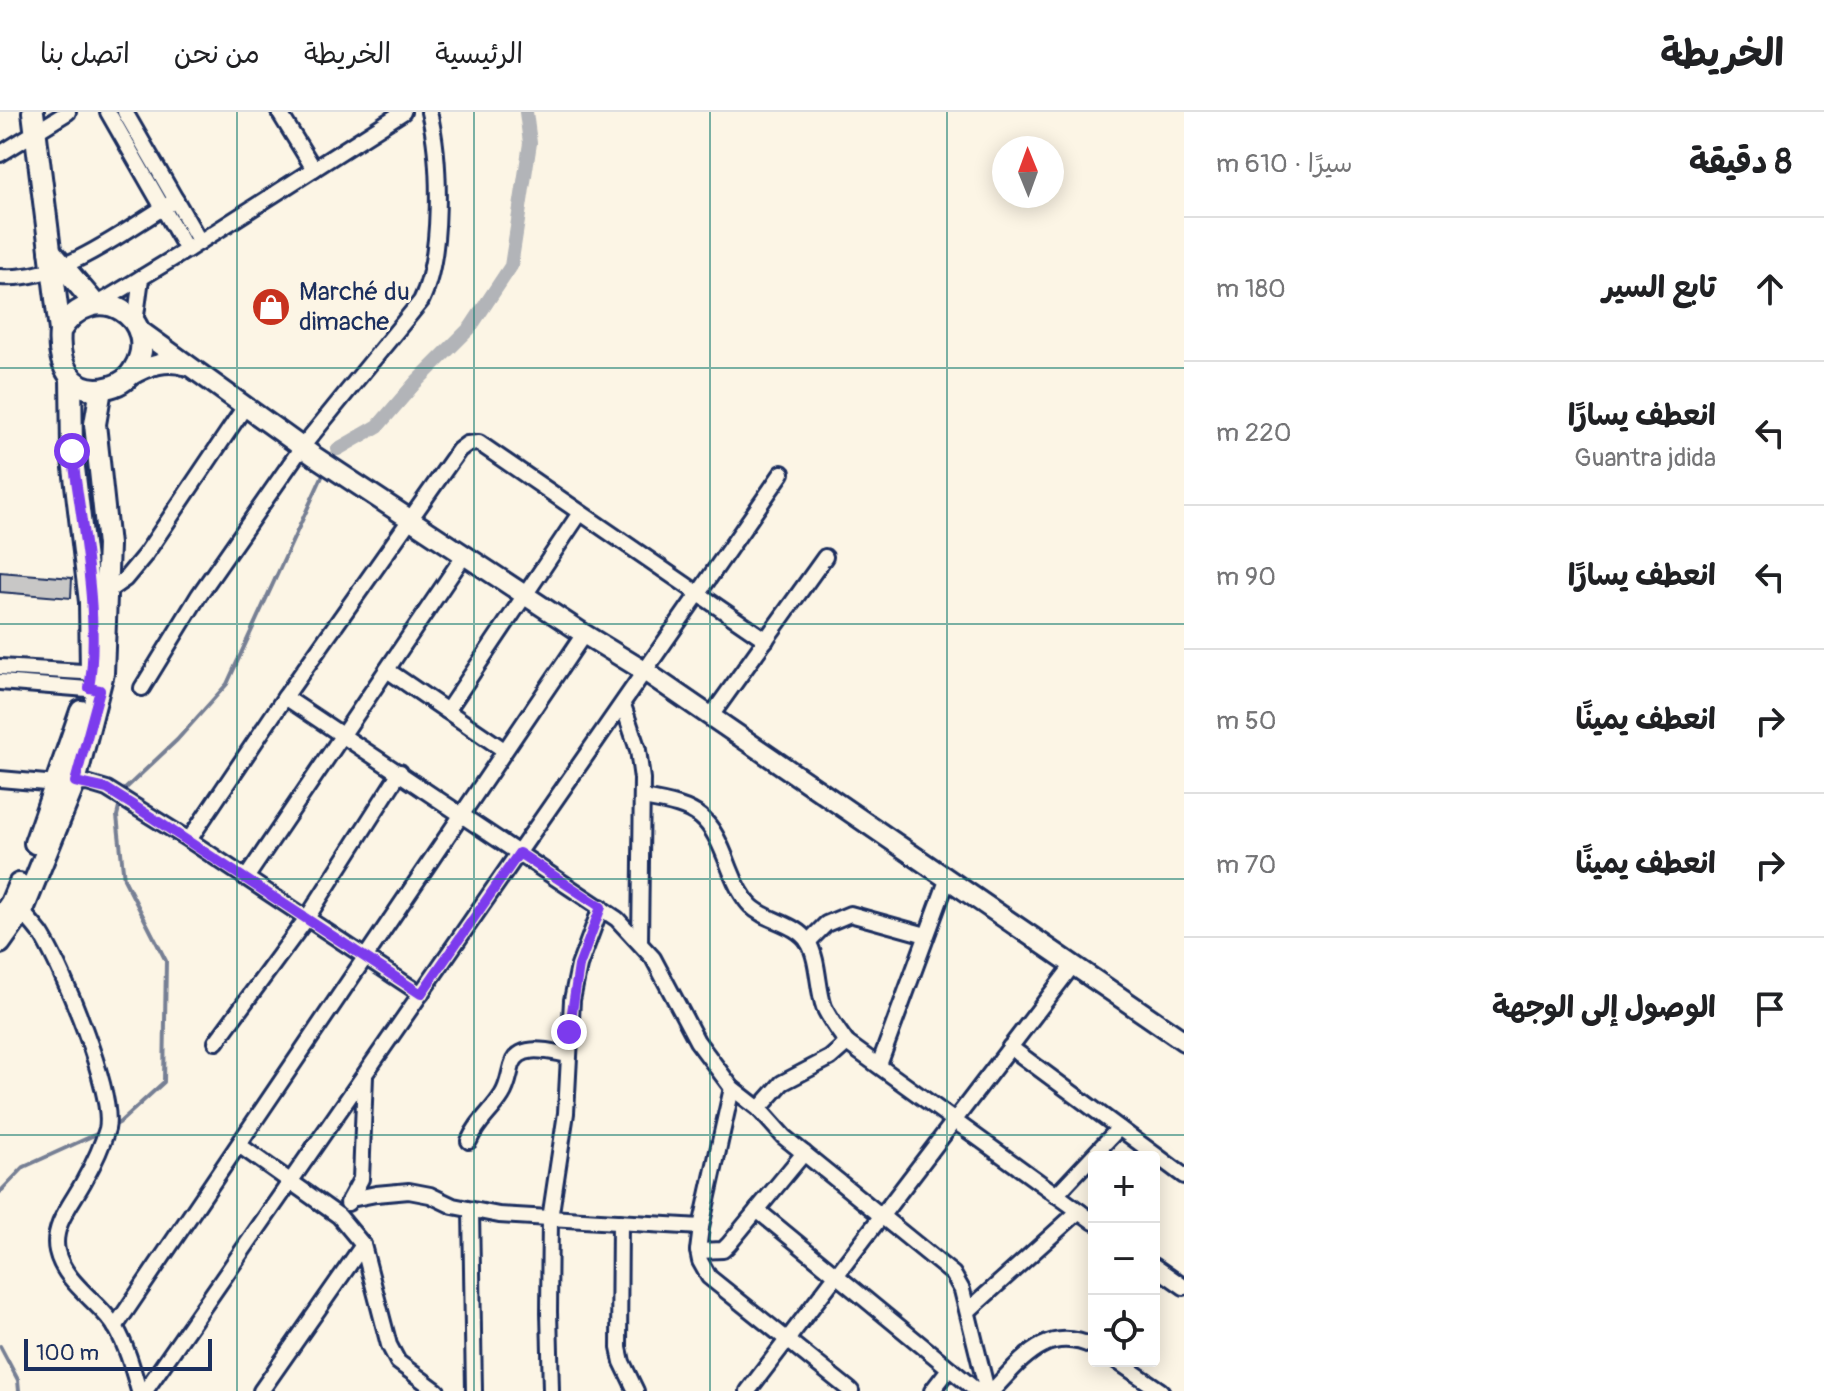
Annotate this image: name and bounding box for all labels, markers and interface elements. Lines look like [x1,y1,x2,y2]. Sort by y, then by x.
text: الخريطة [1660,30,1784,78]
text: اتصل بنا [40,37,130,72]
text: من نحن [174,37,260,72]
text: الخريطة [304,37,391,72]
text: الرئيسية [435,37,523,72]
north arrow [992,136,1064,208]
text: 8 دقيقة [1689,141,1792,184]
text: سيرًا · 610 m [1216,148,1353,180]
icon: ahead [1748,267,1792,311]
text: تابع السير [1603,269,1716,306]
text: 180 m [1216,273,1286,305]
place label: Marché du dimache [299,276,410,338]
shop icon: Marché du dimache [250,286,292,328]
text: انعطف يسارًا [1568,397,1716,434]
icon: left [1748,411,1792,455]
text: 220 m [1216,417,1292,449]
route start [54,433,90,469]
text: Guantra jdida [1574,442,1716,474]
icon: left [1748,555,1792,599]
text: انعطف يسارًا [1568,557,1716,594]
text: 90 m [1216,561,1276,593]
icon: right [1748,699,1792,743]
text: انعطف يمينًا [1576,701,1716,738]
text: 50 m [1216,705,1277,737]
icon: right [1748,843,1792,887]
text: انعطف يمينًا [1576,845,1716,882]
text: 70 m [1216,849,1276,881]
icon: arrive [1748,987,1792,1031]
text: الوصول إلى الوجهة [1492,989,1716,1026]
route end [551,1014,587,1050]
map controls [1088,1151,1160,1367]
button: + [1088,1151,1160,1223]
button: − [1088,1223,1160,1295]
button: locate [1088,1295,1160,1367]
scale bar [24,1335,212,1371]
text: 100 m [36,1339,99,1367]

